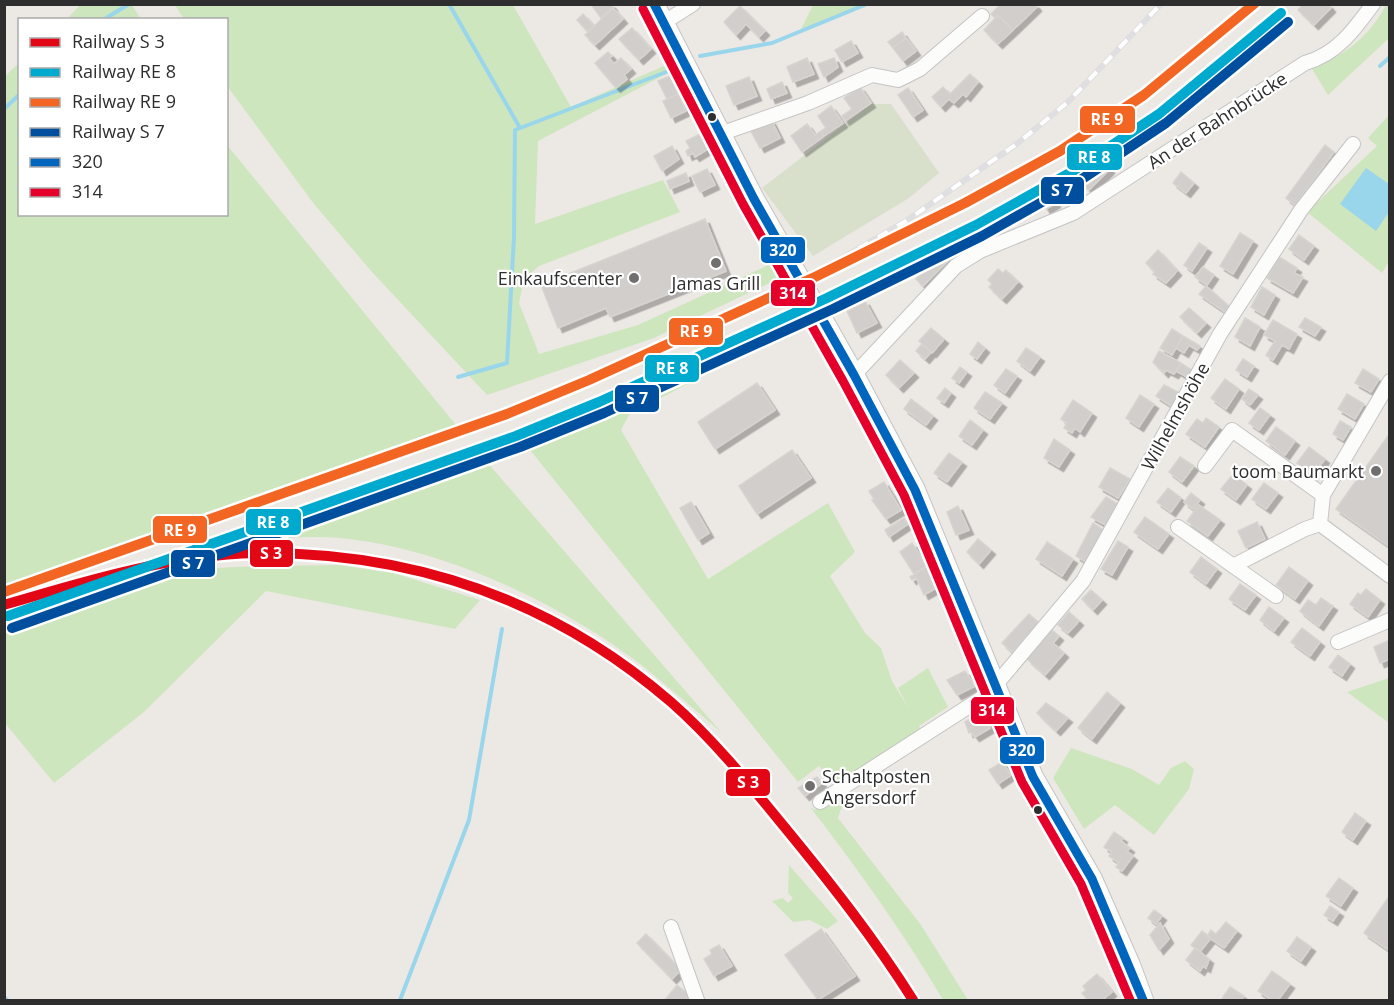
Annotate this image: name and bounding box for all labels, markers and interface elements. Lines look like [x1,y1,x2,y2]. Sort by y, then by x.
legend [18,18,228,216]
text: Railway S 3 [72,29,165,53]
text: Railway RE 8 [72,59,176,83]
street label: An der Bahnbrücke [1143,66,1291,174]
text: Railway RE 9 [72,89,176,113]
line badge: RE 9 [1079,105,1136,134]
text: RE 9 [1091,108,1123,130]
unlabelled marker [706,111,718,123]
text: Railway S 7 [72,119,165,143]
line badge: RE 8 [1066,143,1123,171]
text: RE 8 [1078,146,1110,168]
text: 320 [72,149,103,173]
line badge: S 7 [1040,176,1085,205]
text: 314 [72,179,103,203]
text: S 7 [1051,179,1073,201]
line badge: 320 [760,236,806,264]
text: 320 [769,239,797,261]
marker: Jamas Grill [709,256,723,270]
place label: Einkaufscenter [498,266,623,290]
marker: Einkaufscenter [627,271,641,285]
place label: Jamas Grill [670,271,760,295]
line badge: 314 [770,279,816,307]
text: 314 [779,282,807,304]
line badge: RE 9 [668,317,724,346]
text: RE 9 [680,320,712,342]
line badge: RE 8 [644,354,700,383]
text: RE 8 [656,357,688,379]
street label: Wilhelmshöhe [1135,358,1215,474]
line badge: S 7 [614,384,660,413]
text: S 7 [626,387,648,409]
place label: toom Baumarkt [1232,459,1364,483]
marker: toom Baumarkt [1369,464,1383,478]
line badge: RE 8 [245,508,302,536]
text: RE 8 [257,511,289,533]
line badge: RE 9 [152,515,208,544]
text: RE 9 [164,519,196,541]
line badge: S 3 [249,539,294,568]
text: S 3 [260,542,282,564]
line badge: S 7 [170,549,216,578]
text: S 7 [182,552,204,574]
line badge: 314 [970,696,1015,725]
text: 314 [978,699,1006,721]
line badge: 320 [999,736,1045,765]
text: 320 [1008,739,1036,761]
place label: Schaltposten Angersdorf [822,764,930,809]
line badge: S 3 [725,768,771,797]
text: S 3 [737,771,759,793]
marker: Schaltposten Angersdorf [803,779,817,793]
unlabelled marker [1032,804,1044,816]

